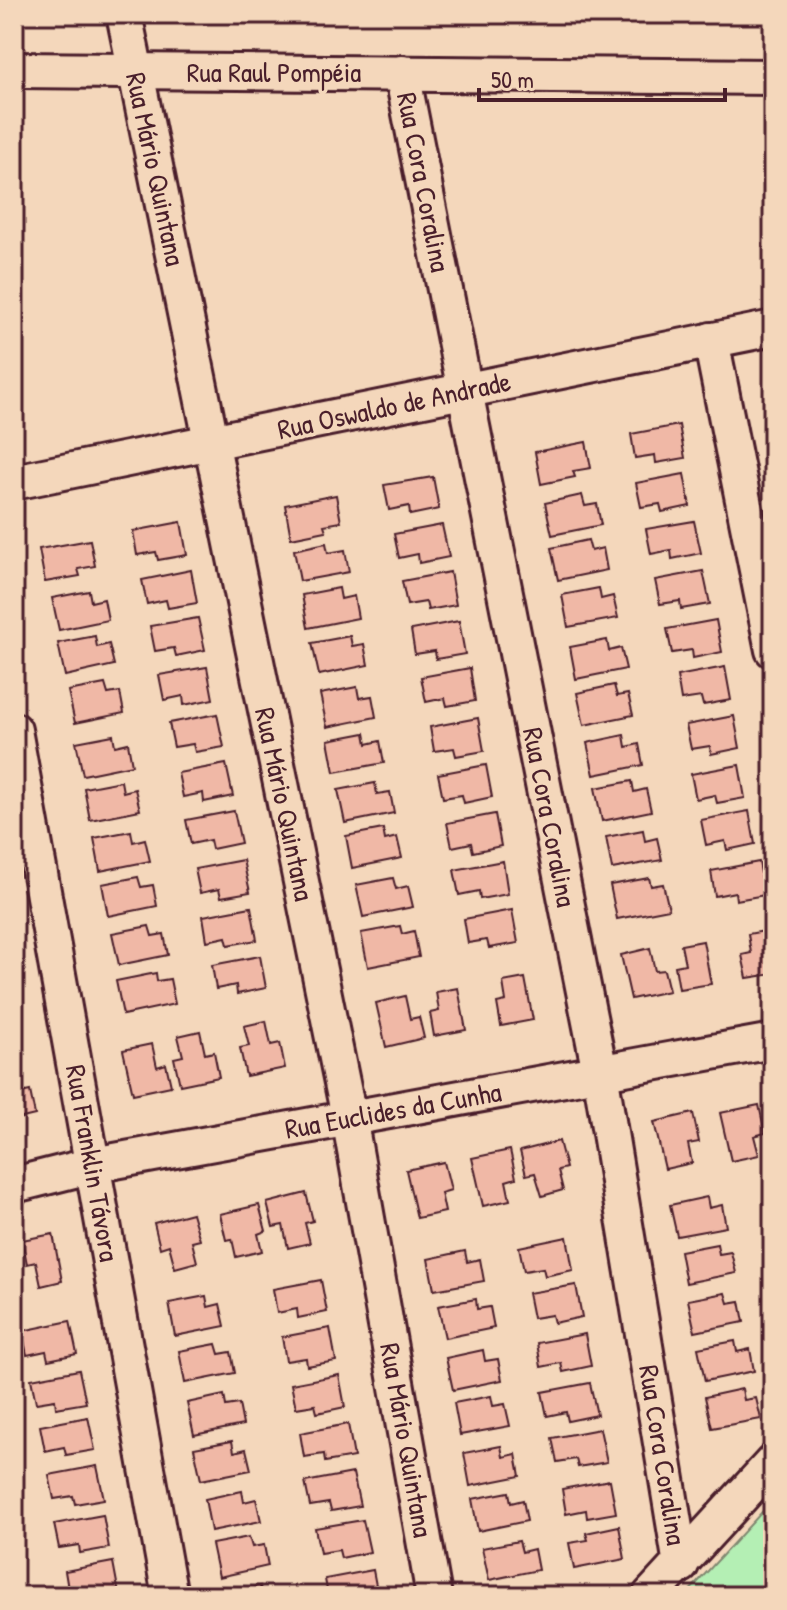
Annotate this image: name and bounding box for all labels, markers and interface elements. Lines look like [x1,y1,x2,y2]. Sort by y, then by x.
scale bar [479,52,725,102]
street label: Rua Raul Pompéia [187,53,361,91]
text: 50 m [491,63,534,95]
street label: Rua Mário Quintana [117,69,195,269]
street label: Rua Cora Coralina [388,89,460,275]
street label: Rua Oswaldo de Andrade [274,362,514,448]
street label: Rua Mário Quintana [246,704,324,904]
street label: Rua Cora Coralina [514,724,586,910]
street label: Rua Franklin Távora [57,1062,129,1264]
street label: Rua Euclides da Cunha [282,1072,504,1148]
street label: Rua Mário Quintana [371,1340,443,1540]
street label: Rua Cora Coralina [630,1362,696,1548]

